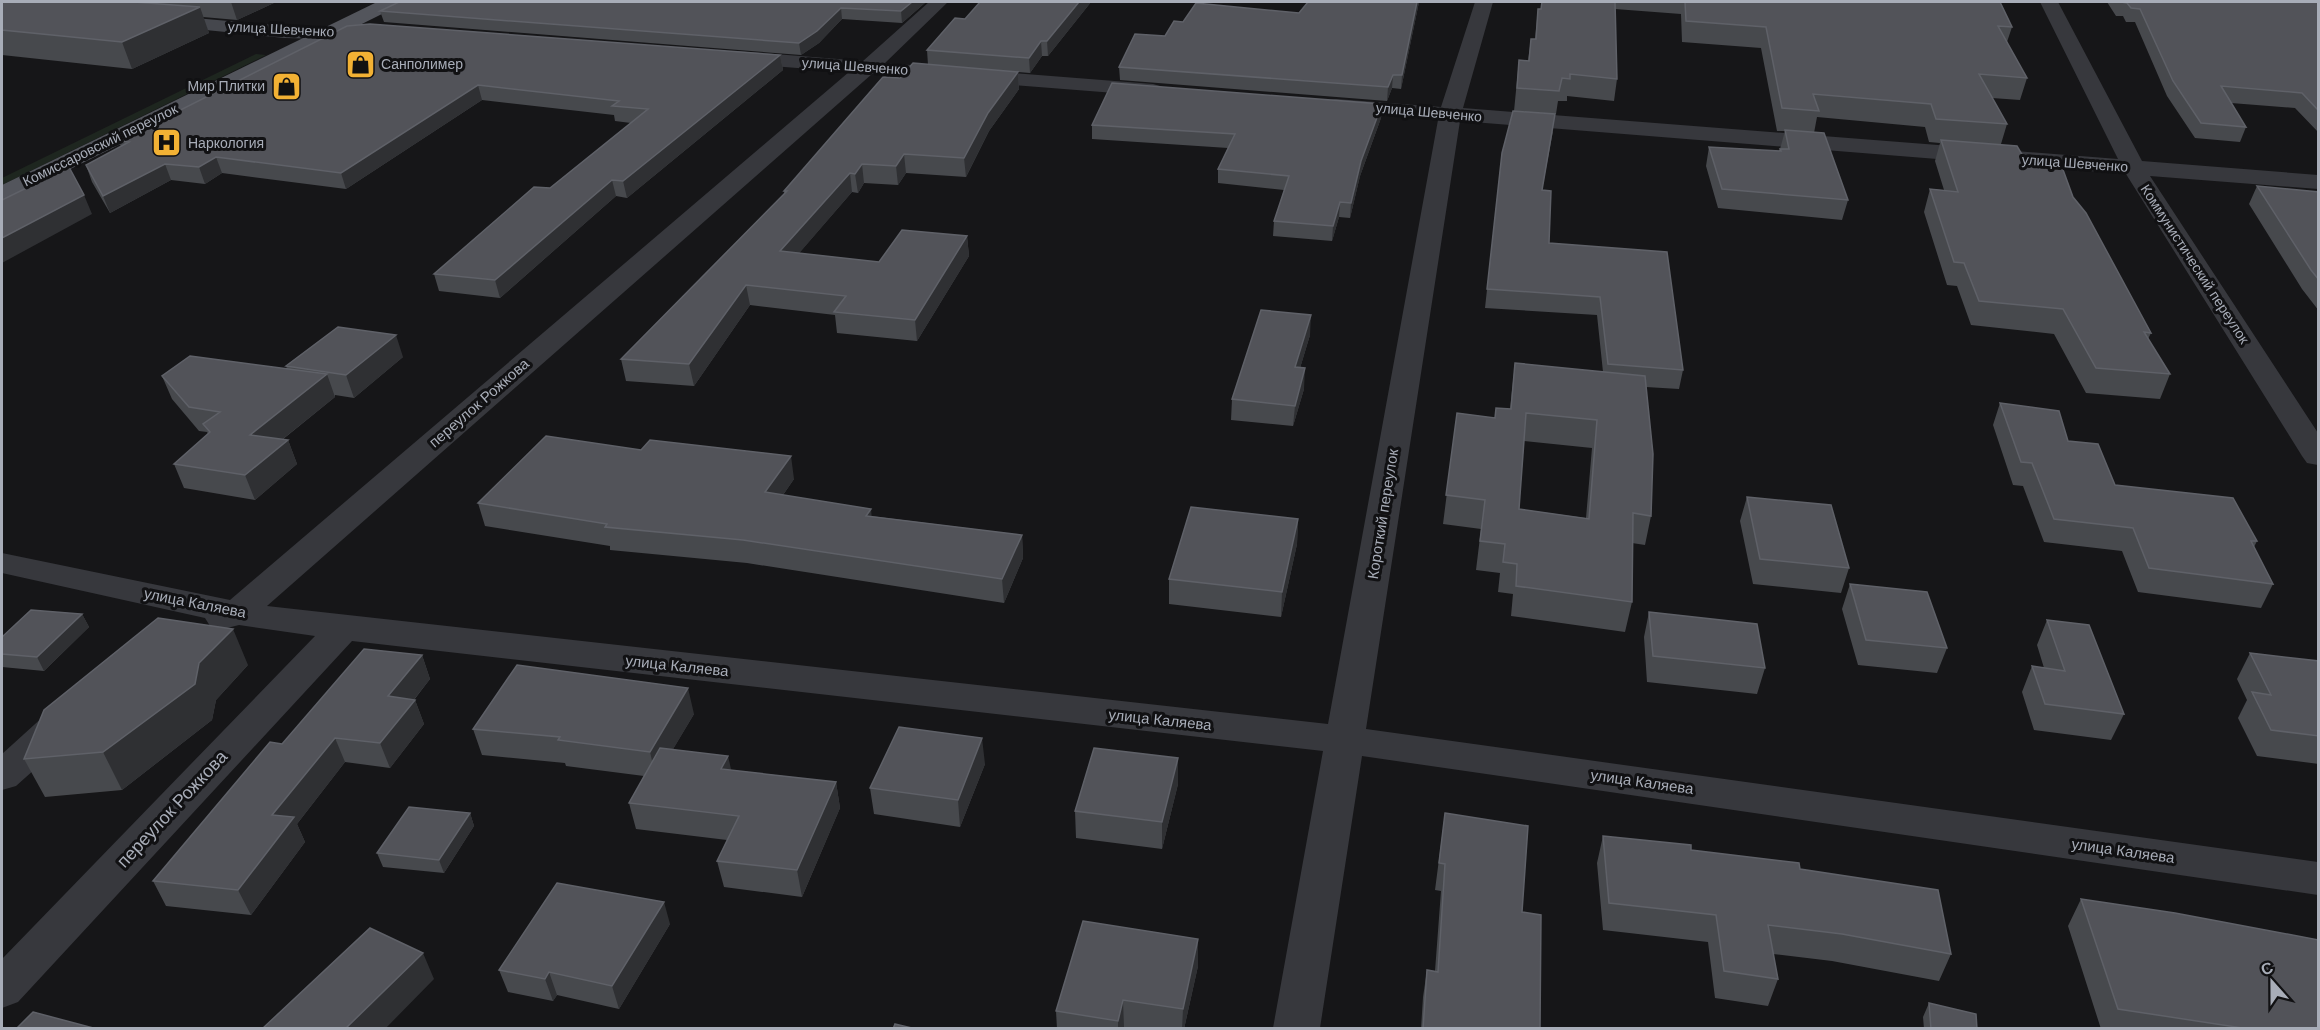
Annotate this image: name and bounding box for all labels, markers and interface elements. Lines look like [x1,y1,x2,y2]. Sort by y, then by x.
street label: улица Шевченко [227,17,335,41]
shop icon: Санполимер [344,48,376,80]
street label: улица Шевченко [801,53,909,79]
place label: Санполимер [381,55,463,73]
shop icon: Мир Плитки [270,70,302,102]
place label: Мир Плитки [188,77,265,95]
street label: улица Шевченко [1375,98,1483,126]
street label: Комиссаровский переулок [20,99,181,190]
hospital icon: Наркология [151,127,183,159]
place label: Наркология [188,134,264,152]
street label: улица Шевченко [2021,150,2129,176]
street label: Коммунистический переулок [2137,181,2254,348]
street label: переулок Рожкова [425,353,534,452]
street label: Короткий переулок [1363,447,1403,581]
street label: улица Каляева [142,583,248,623]
street label: улица Каляева [624,651,730,681]
street label: улица Каляева [1107,705,1213,735]
street label: переулок Рожкова [111,744,233,873]
street label: улица Каляева [1589,765,1695,799]
street label: улица Каляева [2070,834,2176,868]
north arrow [2242,952,2302,1012]
text: С [2258,956,2276,980]

